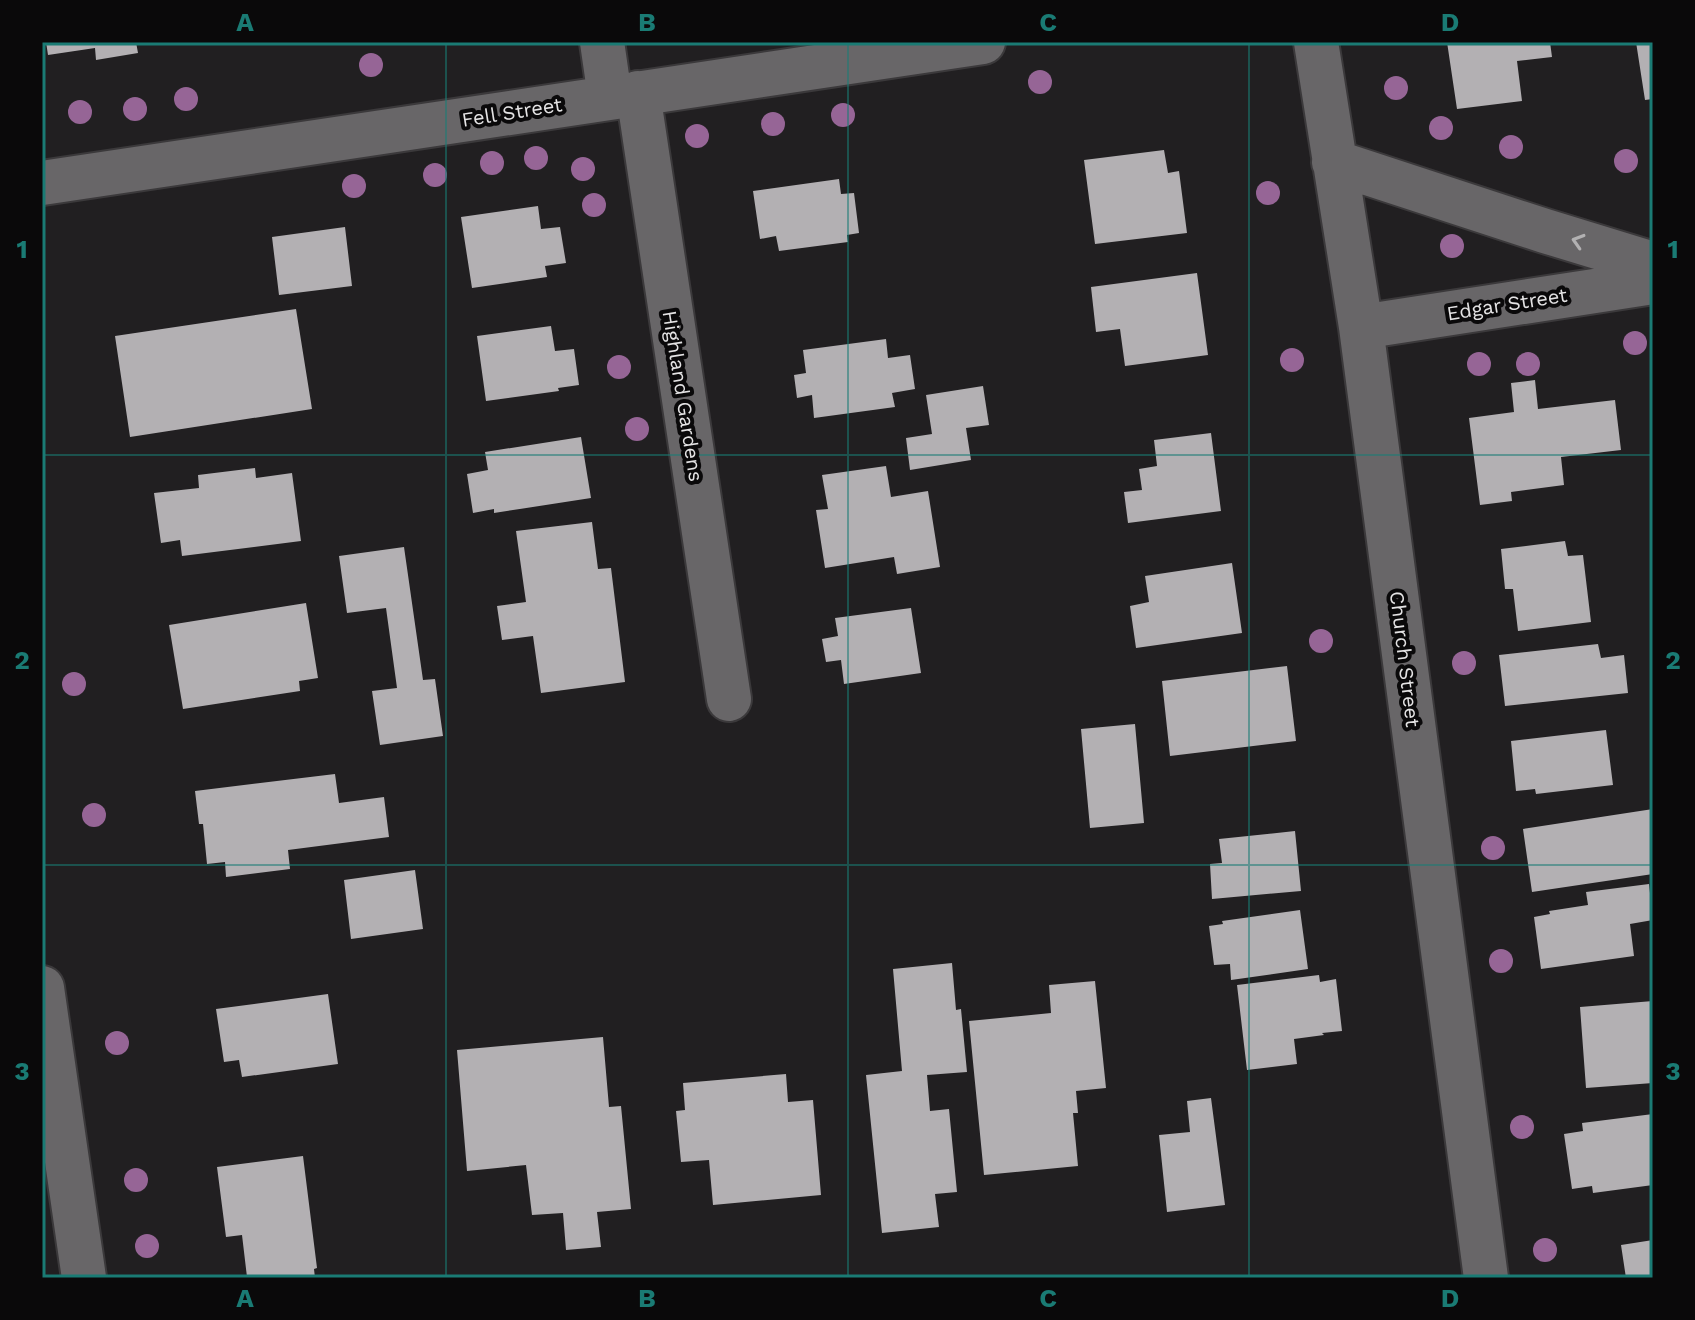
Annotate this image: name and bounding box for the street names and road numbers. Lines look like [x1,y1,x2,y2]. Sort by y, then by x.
street label: Fell Street [460,92,564,132]
street label: Edgar Street [1445,283,1570,325]
street label: Highland Gardens [658,309,708,483]
street label: Church Street [1385,590,1425,729]

